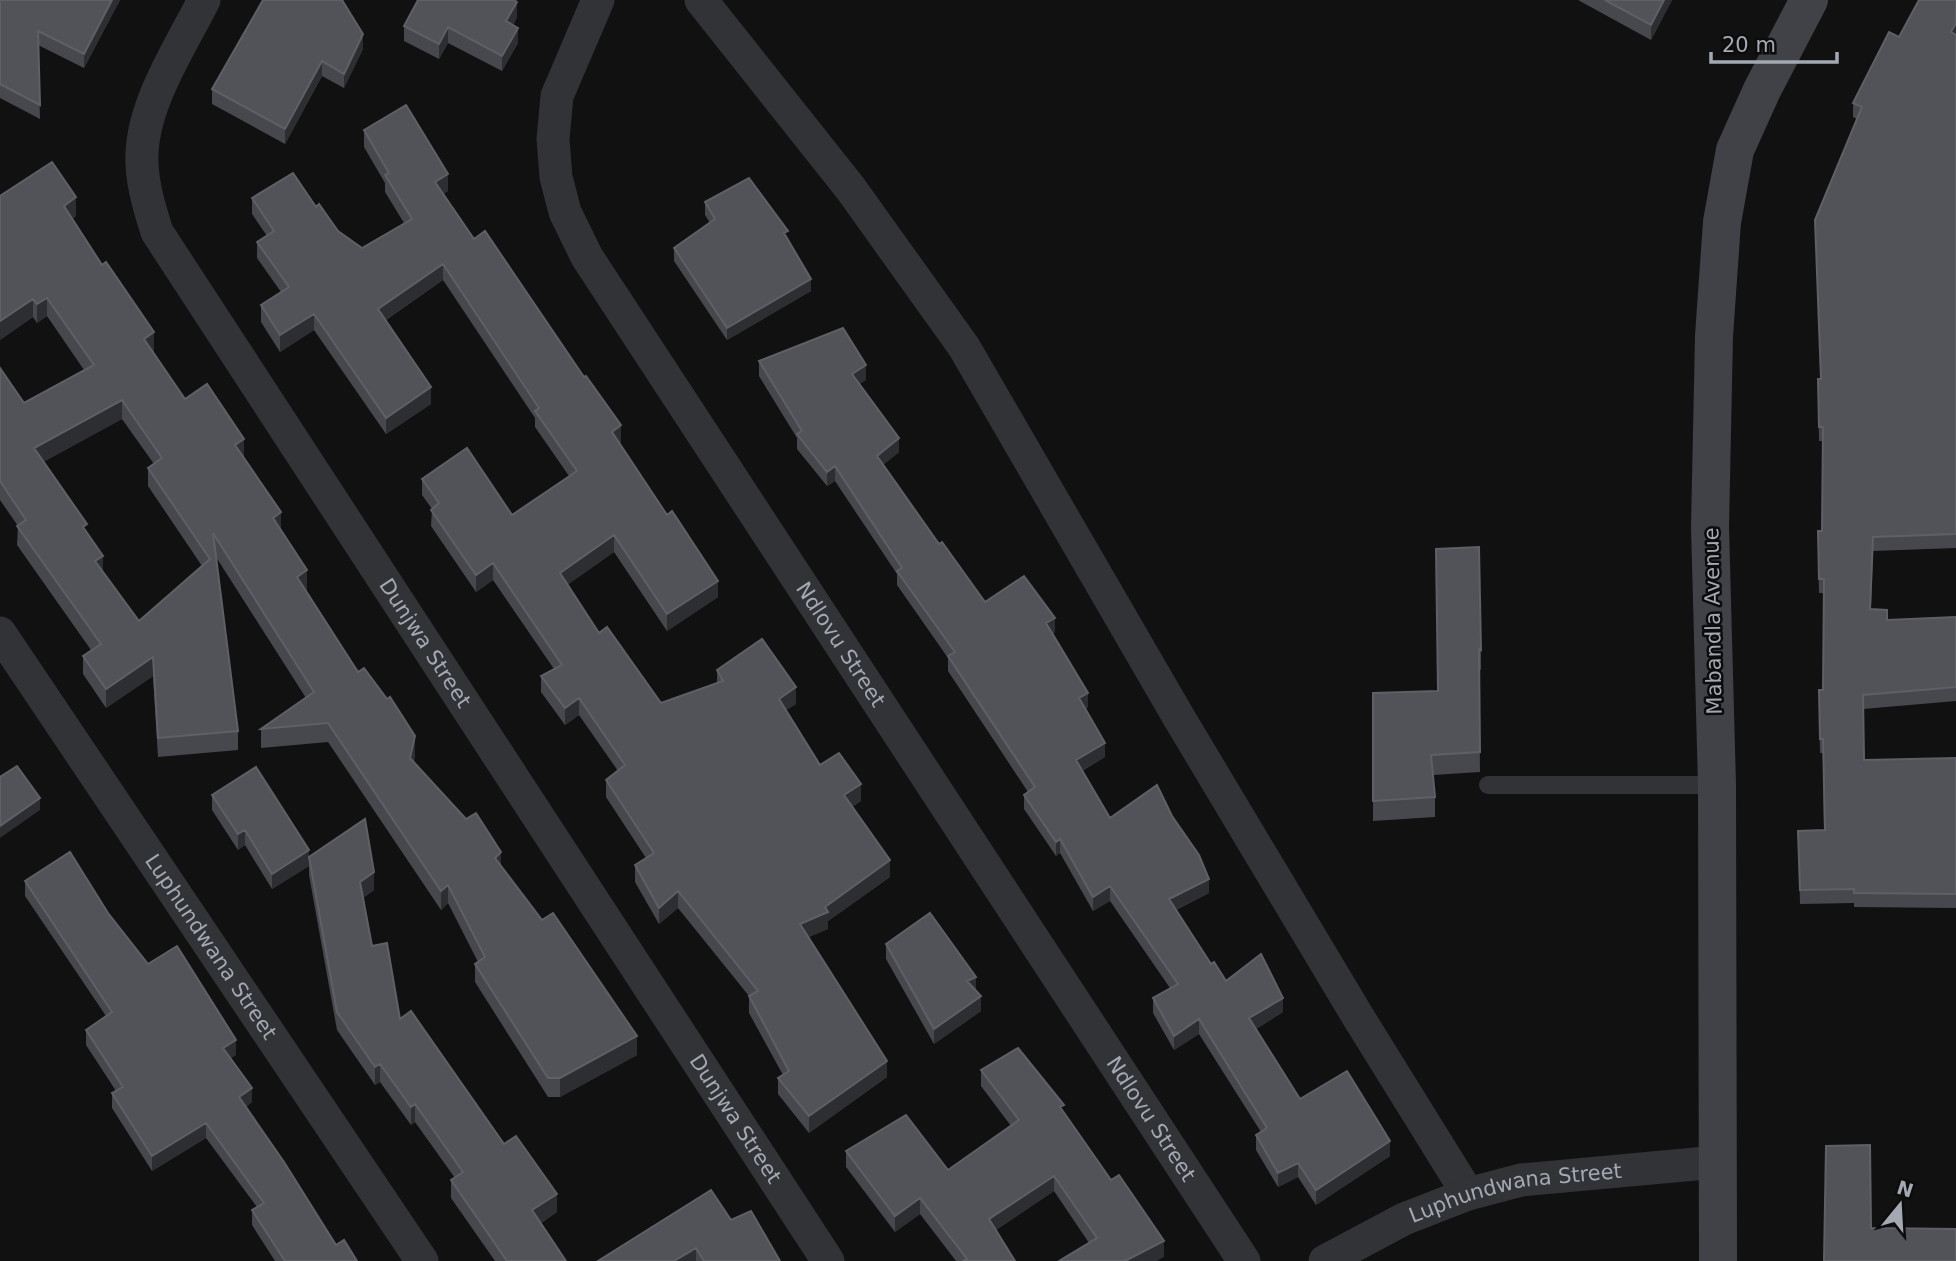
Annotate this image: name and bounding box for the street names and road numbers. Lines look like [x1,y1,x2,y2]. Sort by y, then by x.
street label: Mabandla Avenue [1699,527,1727,715]
street label: Dunjwa Street [374,574,476,712]
street label: Ndlovu Street [791,578,890,711]
street label: Luphundwana Street [140,850,282,1044]
street label: Dunjwa Street [684,1050,786,1188]
street label: Ndlovu Street [1102,1052,1201,1186]
street label: Luphundwana Street [1406,1159,1623,1228]

